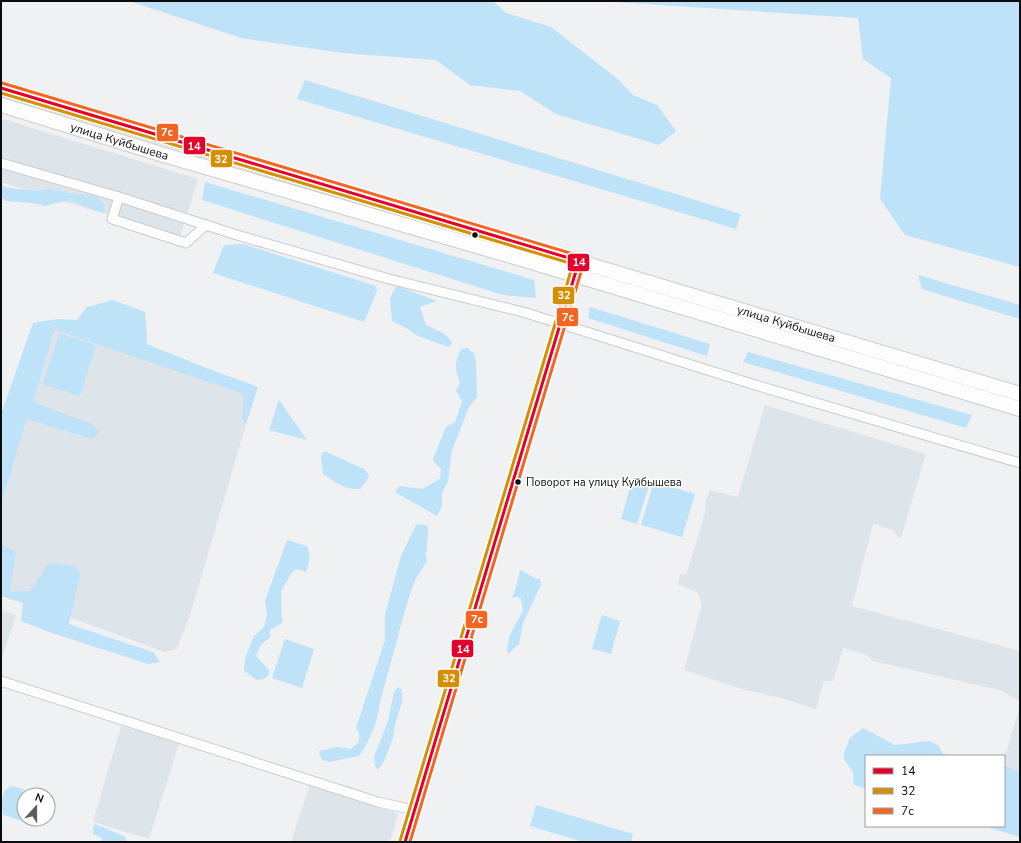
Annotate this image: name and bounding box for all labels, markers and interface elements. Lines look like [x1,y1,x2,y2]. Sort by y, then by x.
street label: улица Куйбышева [68,119,171,164]
line badge: 7с [156,123,179,142]
text: 7с [161,125,174,140]
line badge: 14 [183,136,206,155]
text: 14 [187,139,201,154]
line badge: 32 [210,149,233,168]
text: 32 [214,152,228,167]
unlabelled marker [470,230,480,240]
line badge: 14 [567,253,590,272]
text: 14 [572,255,586,270]
line badge: 32 [552,286,575,305]
text: 32 [557,288,571,303]
street label: улица Куйбышева [735,302,838,346]
line badge: 7с [556,307,579,327]
text: 7с [562,310,575,325]
place label: Поворот на улицу Куйбышева [526,475,682,490]
marker: Поворот на улицу Куйбышева [513,477,523,487]
line badge: 7с [465,610,488,629]
text: 7с [471,612,484,627]
line badge: 14 [451,639,474,658]
text: 14 [456,642,470,657]
line badge: 32 [437,669,460,688]
text: 32 [442,671,456,686]
legend [865,755,1005,827]
text: 14 [901,763,915,779]
text: 32 [901,783,915,799]
north arrow [16,787,56,827]
text: N [33,790,46,807]
text: 7с [901,803,914,819]

